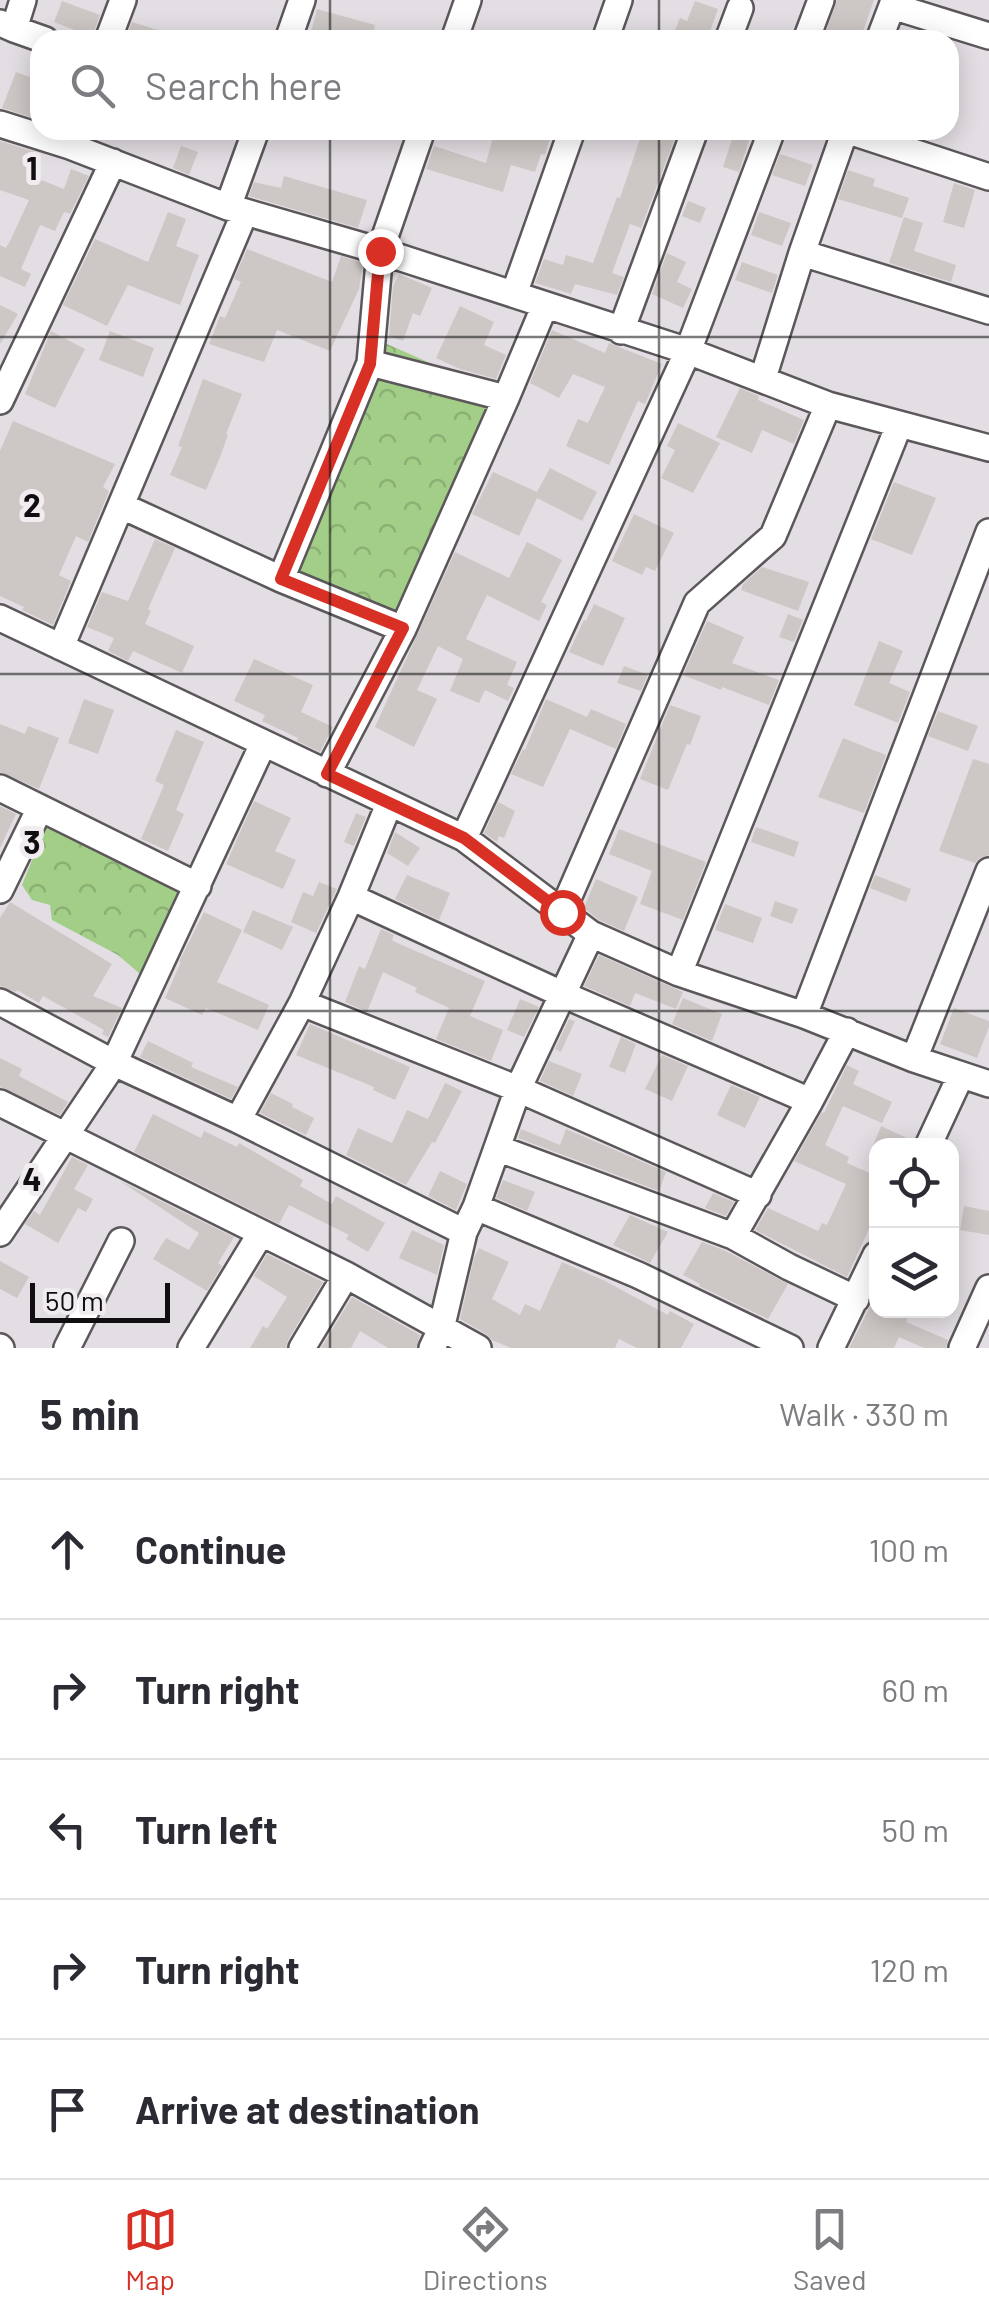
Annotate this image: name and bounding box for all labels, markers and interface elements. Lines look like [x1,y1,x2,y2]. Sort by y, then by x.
search box [30,30,959,140]
icon: search [65,58,120,113]
text: Search here [145,62,343,108]
text: 1 [26,148,38,186]
route end [358,229,404,275]
text: 2 [23,485,41,523]
text: 3 [23,822,41,860]
route start [540,890,586,936]
map controls [869,1138,959,1318]
button: locate [869,1138,959,1228]
text: 4 [22,1159,42,1197]
button: layers [869,1228,959,1318]
scale bar [30,1278,170,1322]
text: 50 m [45,1283,104,1317]
text: 5 min [40,1388,140,1438]
text: Walk · 330 m [779,1394,949,1432]
icon: ahead [40,1522,95,1577]
text: Continue [135,1526,286,1572]
text: 100 m [869,1530,949,1568]
icon: right [40,1662,95,1717]
text: Turn right [135,1666,300,1712]
text: 60 m [882,1670,949,1708]
icon: left [40,1802,95,1857]
text: Turn left [135,1806,278,1852]
text: 50 m [882,1810,949,1848]
icon: right [40,1942,95,1997]
text: Turn right [135,1946,300,1992]
text: 120 m [870,1950,949,1988]
icon: arrive [40,2082,95,2137]
text: Arrive at destination [135,2086,480,2132]
tab: Map [123,2202,178,2296]
tab: Directions [423,2202,548,2296]
tab: Saved [793,2202,866,2296]

